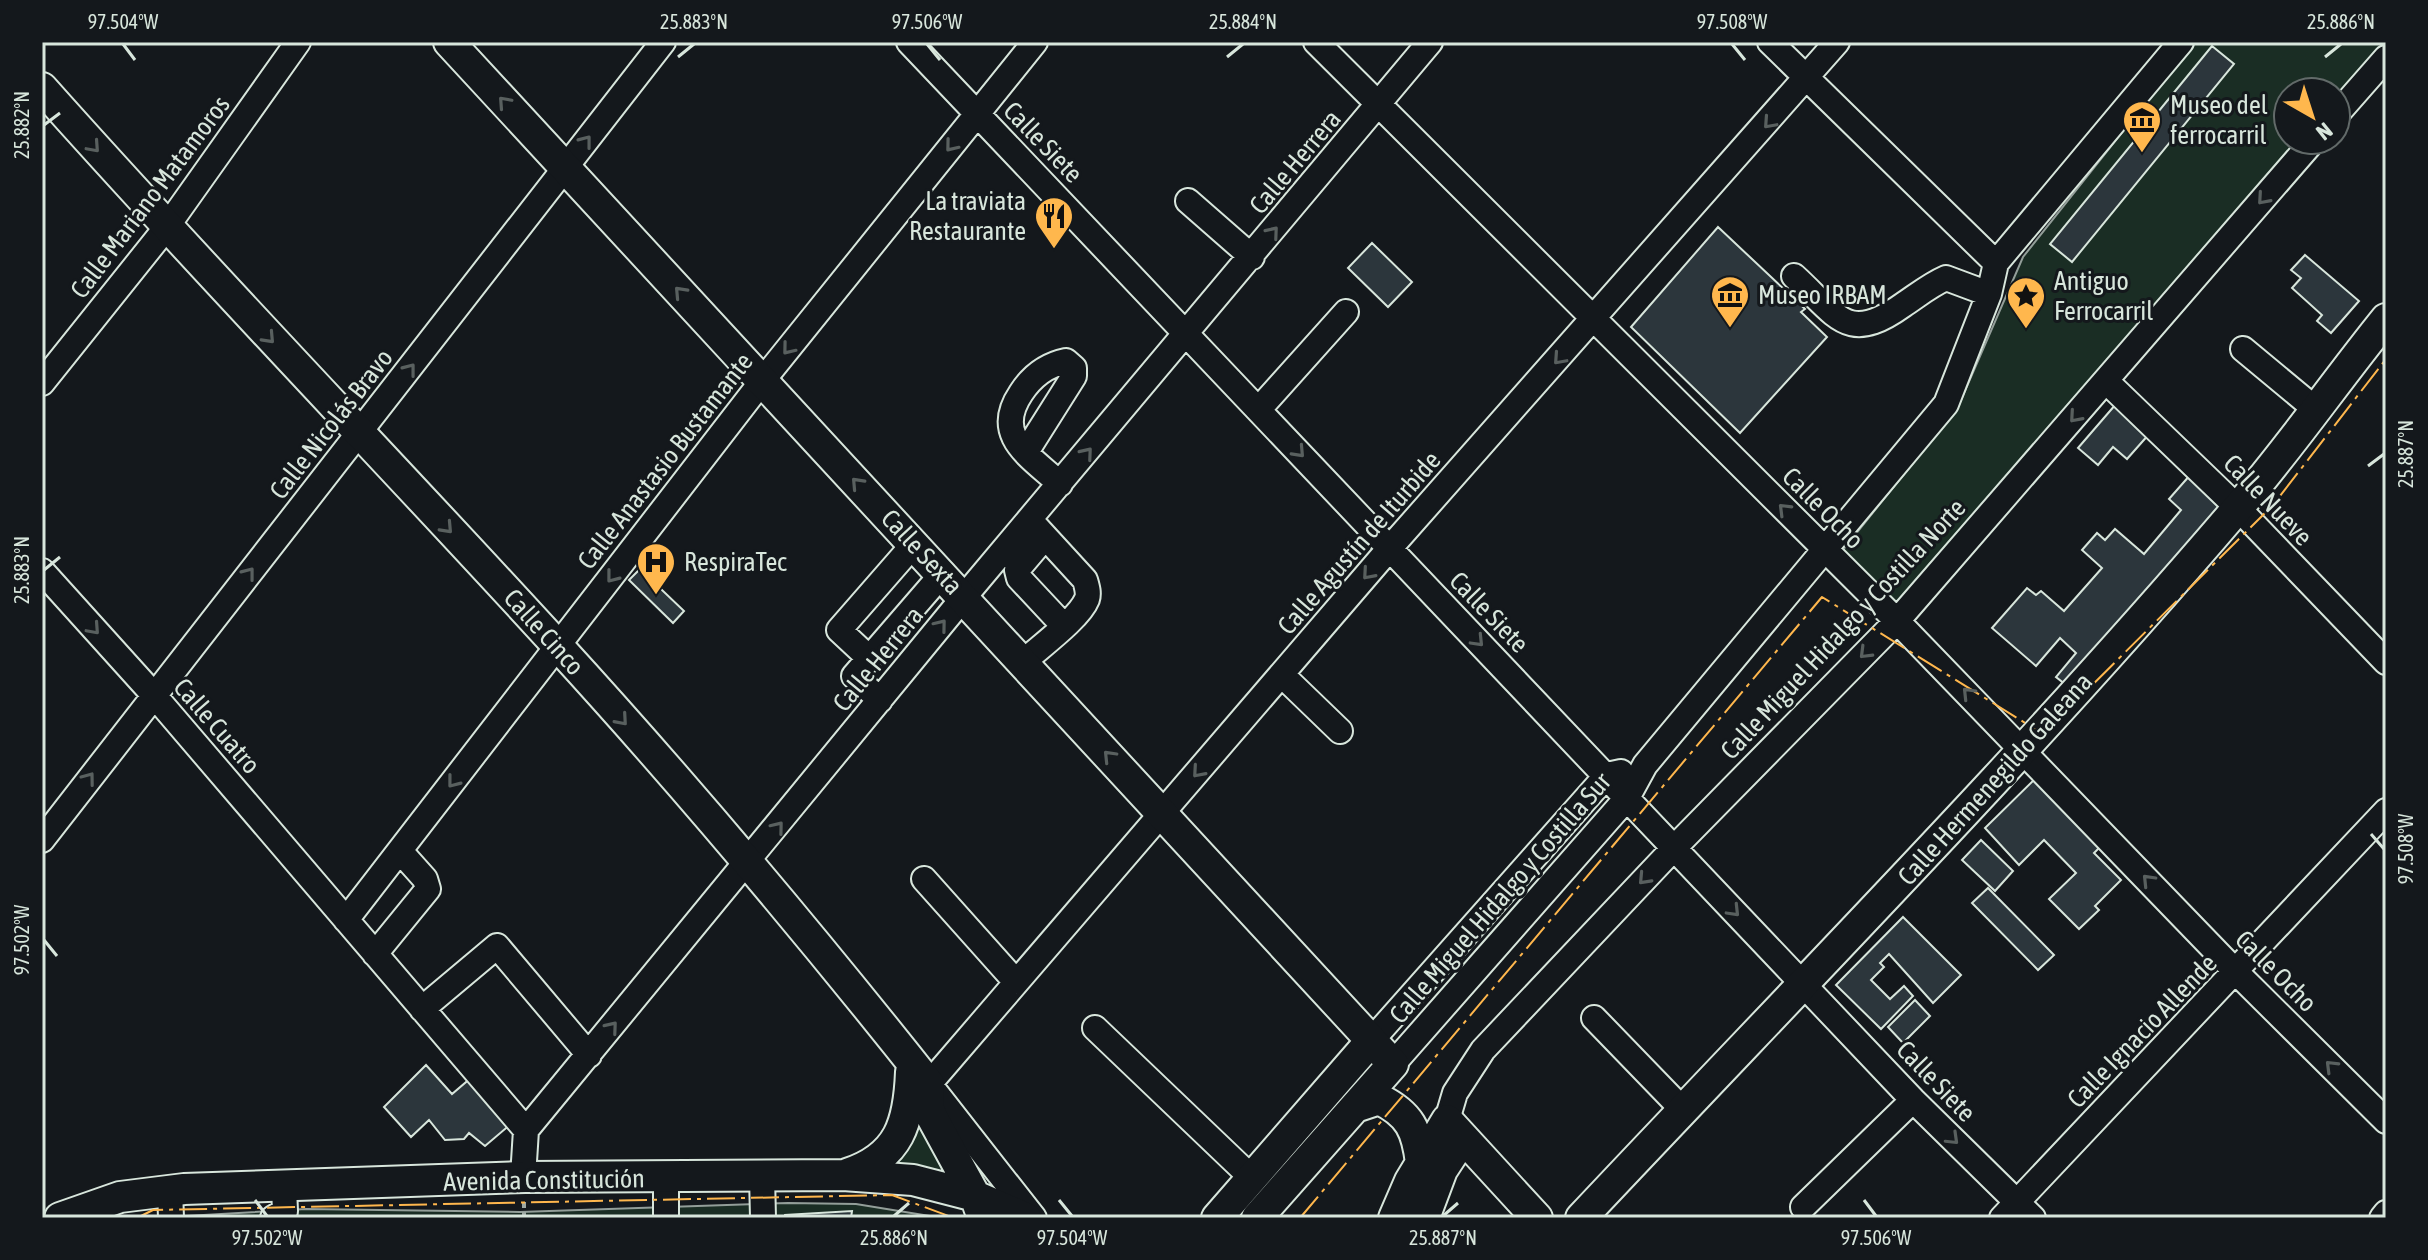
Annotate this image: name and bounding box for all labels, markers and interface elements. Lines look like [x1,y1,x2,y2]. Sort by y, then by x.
text: 97.504°W [88,10,159,33]
text: 25.883°N [660,10,728,33]
text: 97.506°W [892,10,963,33]
text: 25.884°N [1209,10,1277,33]
text: 97.508°W [1697,10,1768,33]
text: 25.886°N [2307,10,2375,33]
north arrow [2272,76,2352,156]
street label: Calle Mariano Matamoros [64,90,236,304]
place label: Museo del ferrocarril [2170,90,2268,150]
text: 25.882°N [10,91,33,159]
street label: Calle Siete [997,95,1089,189]
one-way arrow [499,96,513,111]
museum icon: Museo del ferrocarril [2121,99,2163,154]
street label: Calle Herrera [1243,104,1347,220]
one-way arrow [1764,113,1778,128]
text: N [2311,117,2338,146]
one-way arrow [577,135,591,150]
one-way arrow [84,137,98,152]
one-way arrow [946,137,961,152]
place label: La traviata Restaurante [909,186,1026,246]
one-way arrow [2259,190,2273,204]
restaurant icon: La traviata Restaurante [1033,195,1075,250]
one-way arrow [1263,227,1278,242]
place label: Antiguo Ferrocarril [2054,266,2153,326]
museum icon: Museo IRBAM [1709,274,1751,329]
place icon: Antiguo Ferrocarril [2005,275,2047,330]
place label: Museo IRBAM [1758,280,1887,310]
one-way arrow [676,287,690,302]
one-way arrow [260,329,275,343]
one-way arrow [783,340,798,354]
street label: Calle Nicolás Bravo [263,343,399,505]
street label: Calle Anastasio Bustamante [571,347,759,575]
one-way arrow [1554,349,1568,364]
one-way arrow [400,364,415,378]
one-way arrow [2070,407,2084,422]
text: 25.887°N [2394,420,2417,488]
one-way arrow [1290,443,1305,457]
street label: Calle Agustín de Iturbide [1271,445,1447,641]
one-way arrow [1077,447,1092,462]
street label: Calle Nueve [2217,448,2319,552]
street label: Calle Ocho [1776,461,1870,555]
one-way arrow [852,478,867,492]
street label: Calle Miguel Hidalgo y Costilla Norte [1714,493,1972,765]
street label: Calle Sexta [875,503,969,601]
one-way arrow [1779,504,1793,519]
one-way arrow [438,519,453,533]
text: 25.883°N [10,536,33,604]
hospital icon: RespiraTec [635,541,677,596]
place label: RespiraTec [684,547,787,577]
one-way arrow [1363,565,1378,580]
street label: Calle Siete [1443,565,1535,659]
one-way arrow [239,568,254,582]
one-way arrow [607,568,621,582]
street label: Calle Cinco [498,583,590,681]
street label: Calle Herrera [827,601,929,717]
one-way arrow [932,619,946,634]
one-way arrow [85,620,99,635]
one-way arrow [1469,632,1483,646]
one-way arrow [1860,644,1874,658]
street label: Calle Hermenegildo Galeana [1892,667,2098,891]
street label: Calle Cuatro [167,672,267,780]
one-way arrow [1963,688,1977,702]
one-way arrow [613,711,627,725]
one-way arrow [1104,751,1119,765]
one-way arrow [1194,762,1208,777]
street label: Calle Miguel Hidalgo y Costilla Sur [1383,766,1617,1029]
one-way arrow [80,772,94,787]
one-way arrow [448,773,462,788]
text: 97.508°W [2394,813,2417,884]
one-way arrow [768,821,782,836]
one-way arrow [1639,870,1654,884]
one-way arrow [2144,875,2158,890]
one-way arrow [1725,901,1739,916]
text: 97.502°W [10,904,33,975]
street label: Calle Ocho [2229,924,2323,1018]
street label: Calle Ignacio Allende [2061,948,2223,1114]
one-way arrow [602,1022,617,1037]
street label: Calle Siete [1890,1034,1982,1128]
one-way arrow [2326,1061,2340,1075]
one-way arrow [1944,1129,1958,1144]
street label: Avenida Constitución [443,1163,645,1197]
text: 97.502°W [232,1226,303,1249]
text: 25.886°N [860,1226,928,1249]
text: 97.504°W [1037,1226,1108,1249]
text: 25.887°N [1409,1226,1477,1249]
text: 97.506°W [1841,1226,1912,1249]

